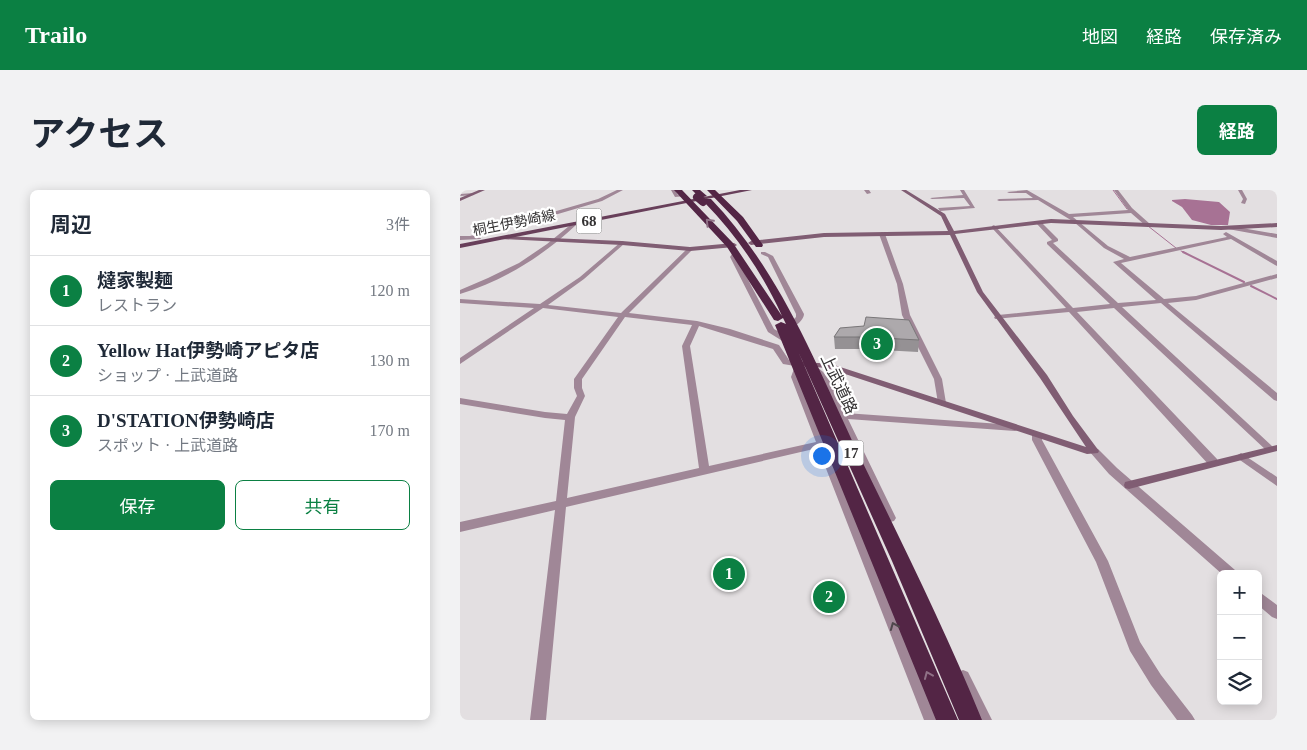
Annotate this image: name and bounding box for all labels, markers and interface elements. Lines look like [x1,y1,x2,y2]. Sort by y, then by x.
text: Trailo [25,22,87,48]
text: 地図 [1082,27,1118,47]
text: 経路 [1146,27,1182,47]
text: 保存済み [1210,27,1282,47]
button: 経路 [1197,105,1277,155]
text: アクセス [30,115,168,154]
street label: 桐生伊勢崎線 [471,208,557,238]
road number: 68 [576,208,602,234]
text: 周辺 [50,213,92,237]
text: 3件 [386,216,410,233]
one-way arrow [706,218,715,227]
text: 燵家製麺 [97,270,173,291]
text: 1 [62,282,70,299]
text: 120 m [370,282,410,299]
text: レストラン [97,297,177,314]
pin: 3 [861,325,893,363]
text: Yellow Hat伊勢崎アピタ店 [97,340,319,361]
street label: 上武道路 [818,351,860,417]
text: 2 [62,352,70,369]
text: 130 m [370,352,410,369]
text: ショップ · 上武道路 [97,367,238,384]
text: D'STATION伊勢崎店 [97,410,275,431]
text: 3 [62,422,70,439]
text: 170 m [370,422,410,439]
text: スポット · 上武道路 [97,437,238,454]
road number: 17 [838,440,864,466]
your location [809,443,835,469]
button: 保存 [50,480,225,530]
button: 共有 [235,480,410,530]
pin: 1 [713,555,745,593]
map controls [1217,570,1262,705]
button: + [1217,570,1262,615]
pin: 2 [813,578,845,616]
button: − [1217,615,1262,660]
one-way arrow [890,622,900,631]
button: layers [1217,660,1262,705]
one-way arrow [924,671,934,680]

